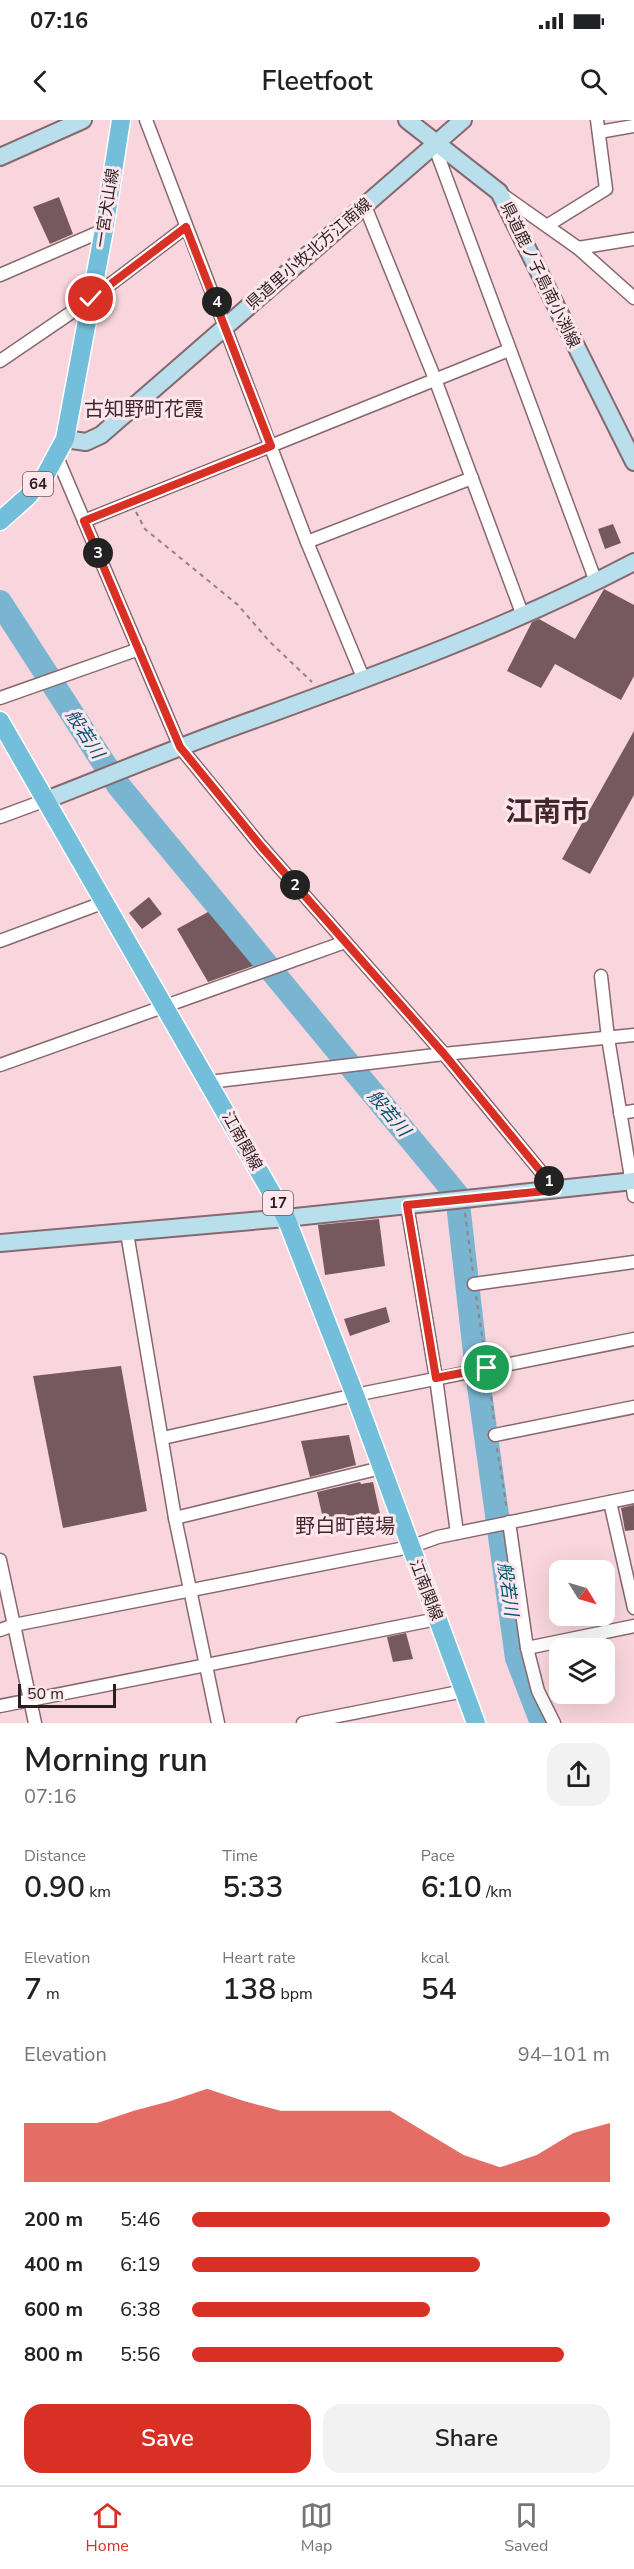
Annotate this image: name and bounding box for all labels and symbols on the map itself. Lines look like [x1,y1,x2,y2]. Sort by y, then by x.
street label: 一宮犬山線 [90,167,124,249]
street label: 県道里小牧北方江南線 [241,193,377,315]
street label: 県道鹿ノ子島南小渕線 [495,198,585,352]
pin [65,273,116,324]
pin: 4 [202,287,232,317]
district label: 古知野町花霞 [84,396,204,423]
road number: 64 [23,472,53,496]
pin: 3 [83,538,113,568]
water label: 般若川 [60,705,111,765]
district label: 江南市 [505,793,589,831]
pin: 2 [280,870,310,900]
water label: 般若川 [362,1085,417,1143]
street label: 江南関線 [217,1108,267,1174]
pin: 1 [534,1166,564,1196]
road number: 17 [263,1191,293,1215]
pin [461,1342,512,1393]
district label: 野白町葭場 [295,1513,395,1540]
street label: 江南関線 [404,1556,448,1624]
north arrow [549,1560,615,1626]
water label: 般若川 [492,1561,524,1619]
scale bar [18,1681,116,1708]

